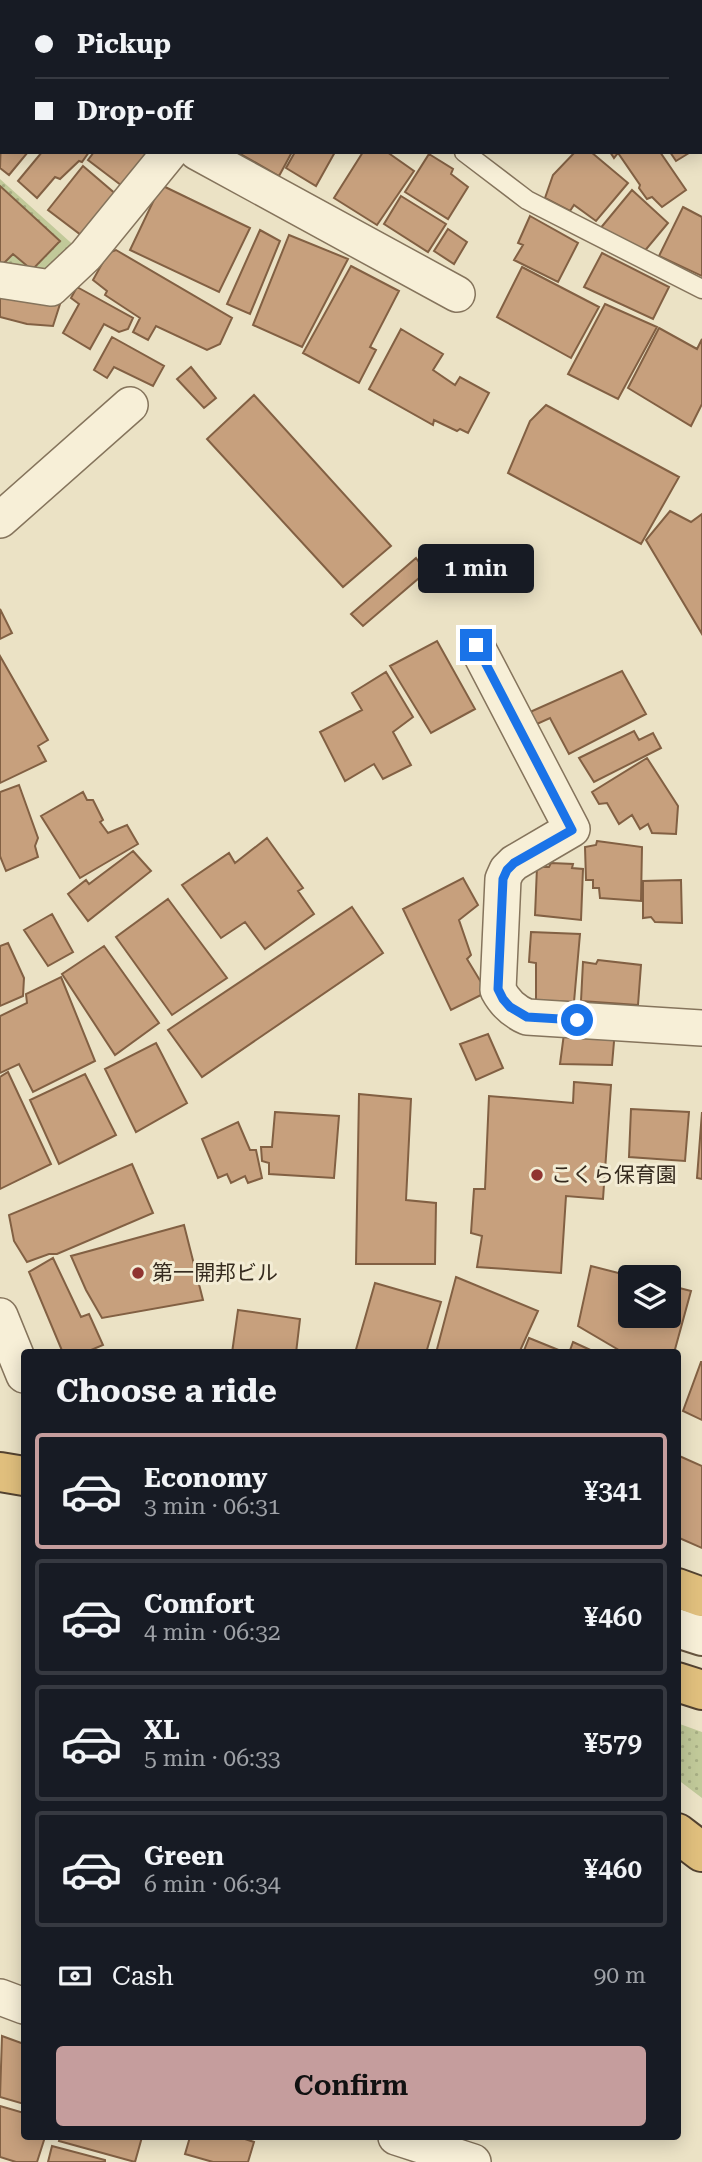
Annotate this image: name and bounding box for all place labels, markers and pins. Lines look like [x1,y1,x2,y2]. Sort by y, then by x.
place label: こくら保育園 [551,1163,677,1187]
marker: こくら保育園 [529,1167,545,1183]
place label: 第一開邦ビル [152,1261,278,1285]
marker: 第一開邦ビル [130,1265,146,1281]

